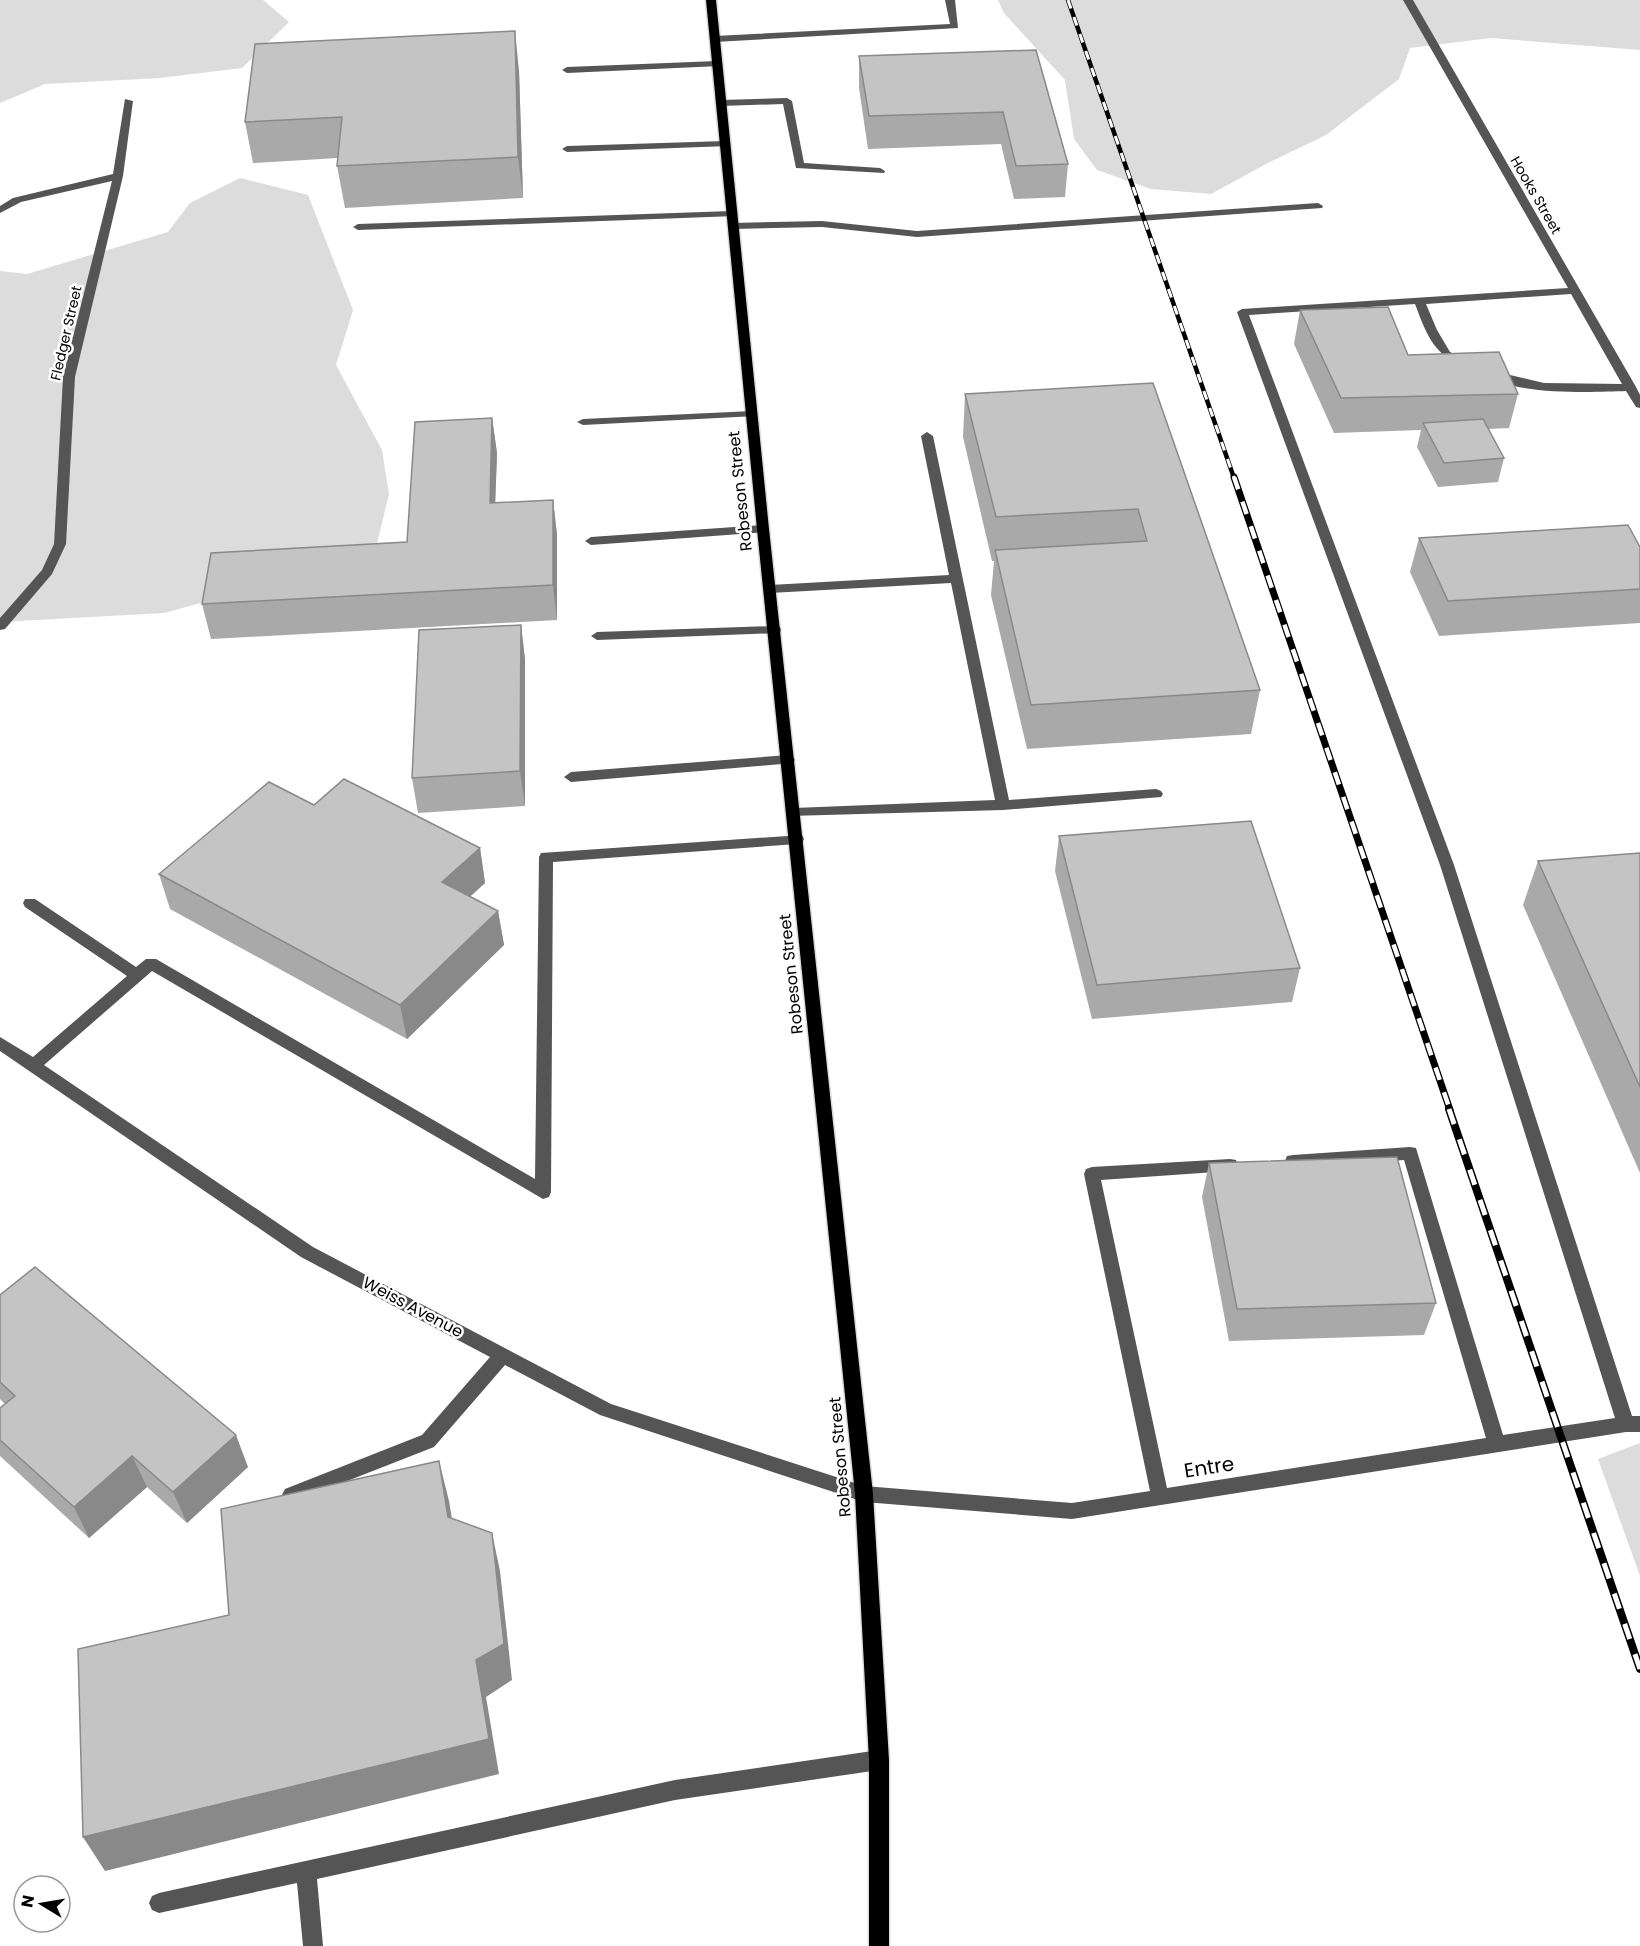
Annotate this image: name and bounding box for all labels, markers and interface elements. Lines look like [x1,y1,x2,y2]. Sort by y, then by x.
street label: Hooks Street [1506,152,1566,238]
street label: Fledger Street [45,284,87,382]
street label: Robeson Street [722,430,758,552]
street label: Robeson Street [773,913,809,1035]
street label: Weiss Avenue [359,1271,467,1343]
street label: Robeson Street [823,1396,857,1518]
street label: Entre [1182,1449,1236,1485]
north arrow [12,1874,72,1934]
text: N [15,1893,40,1909]

